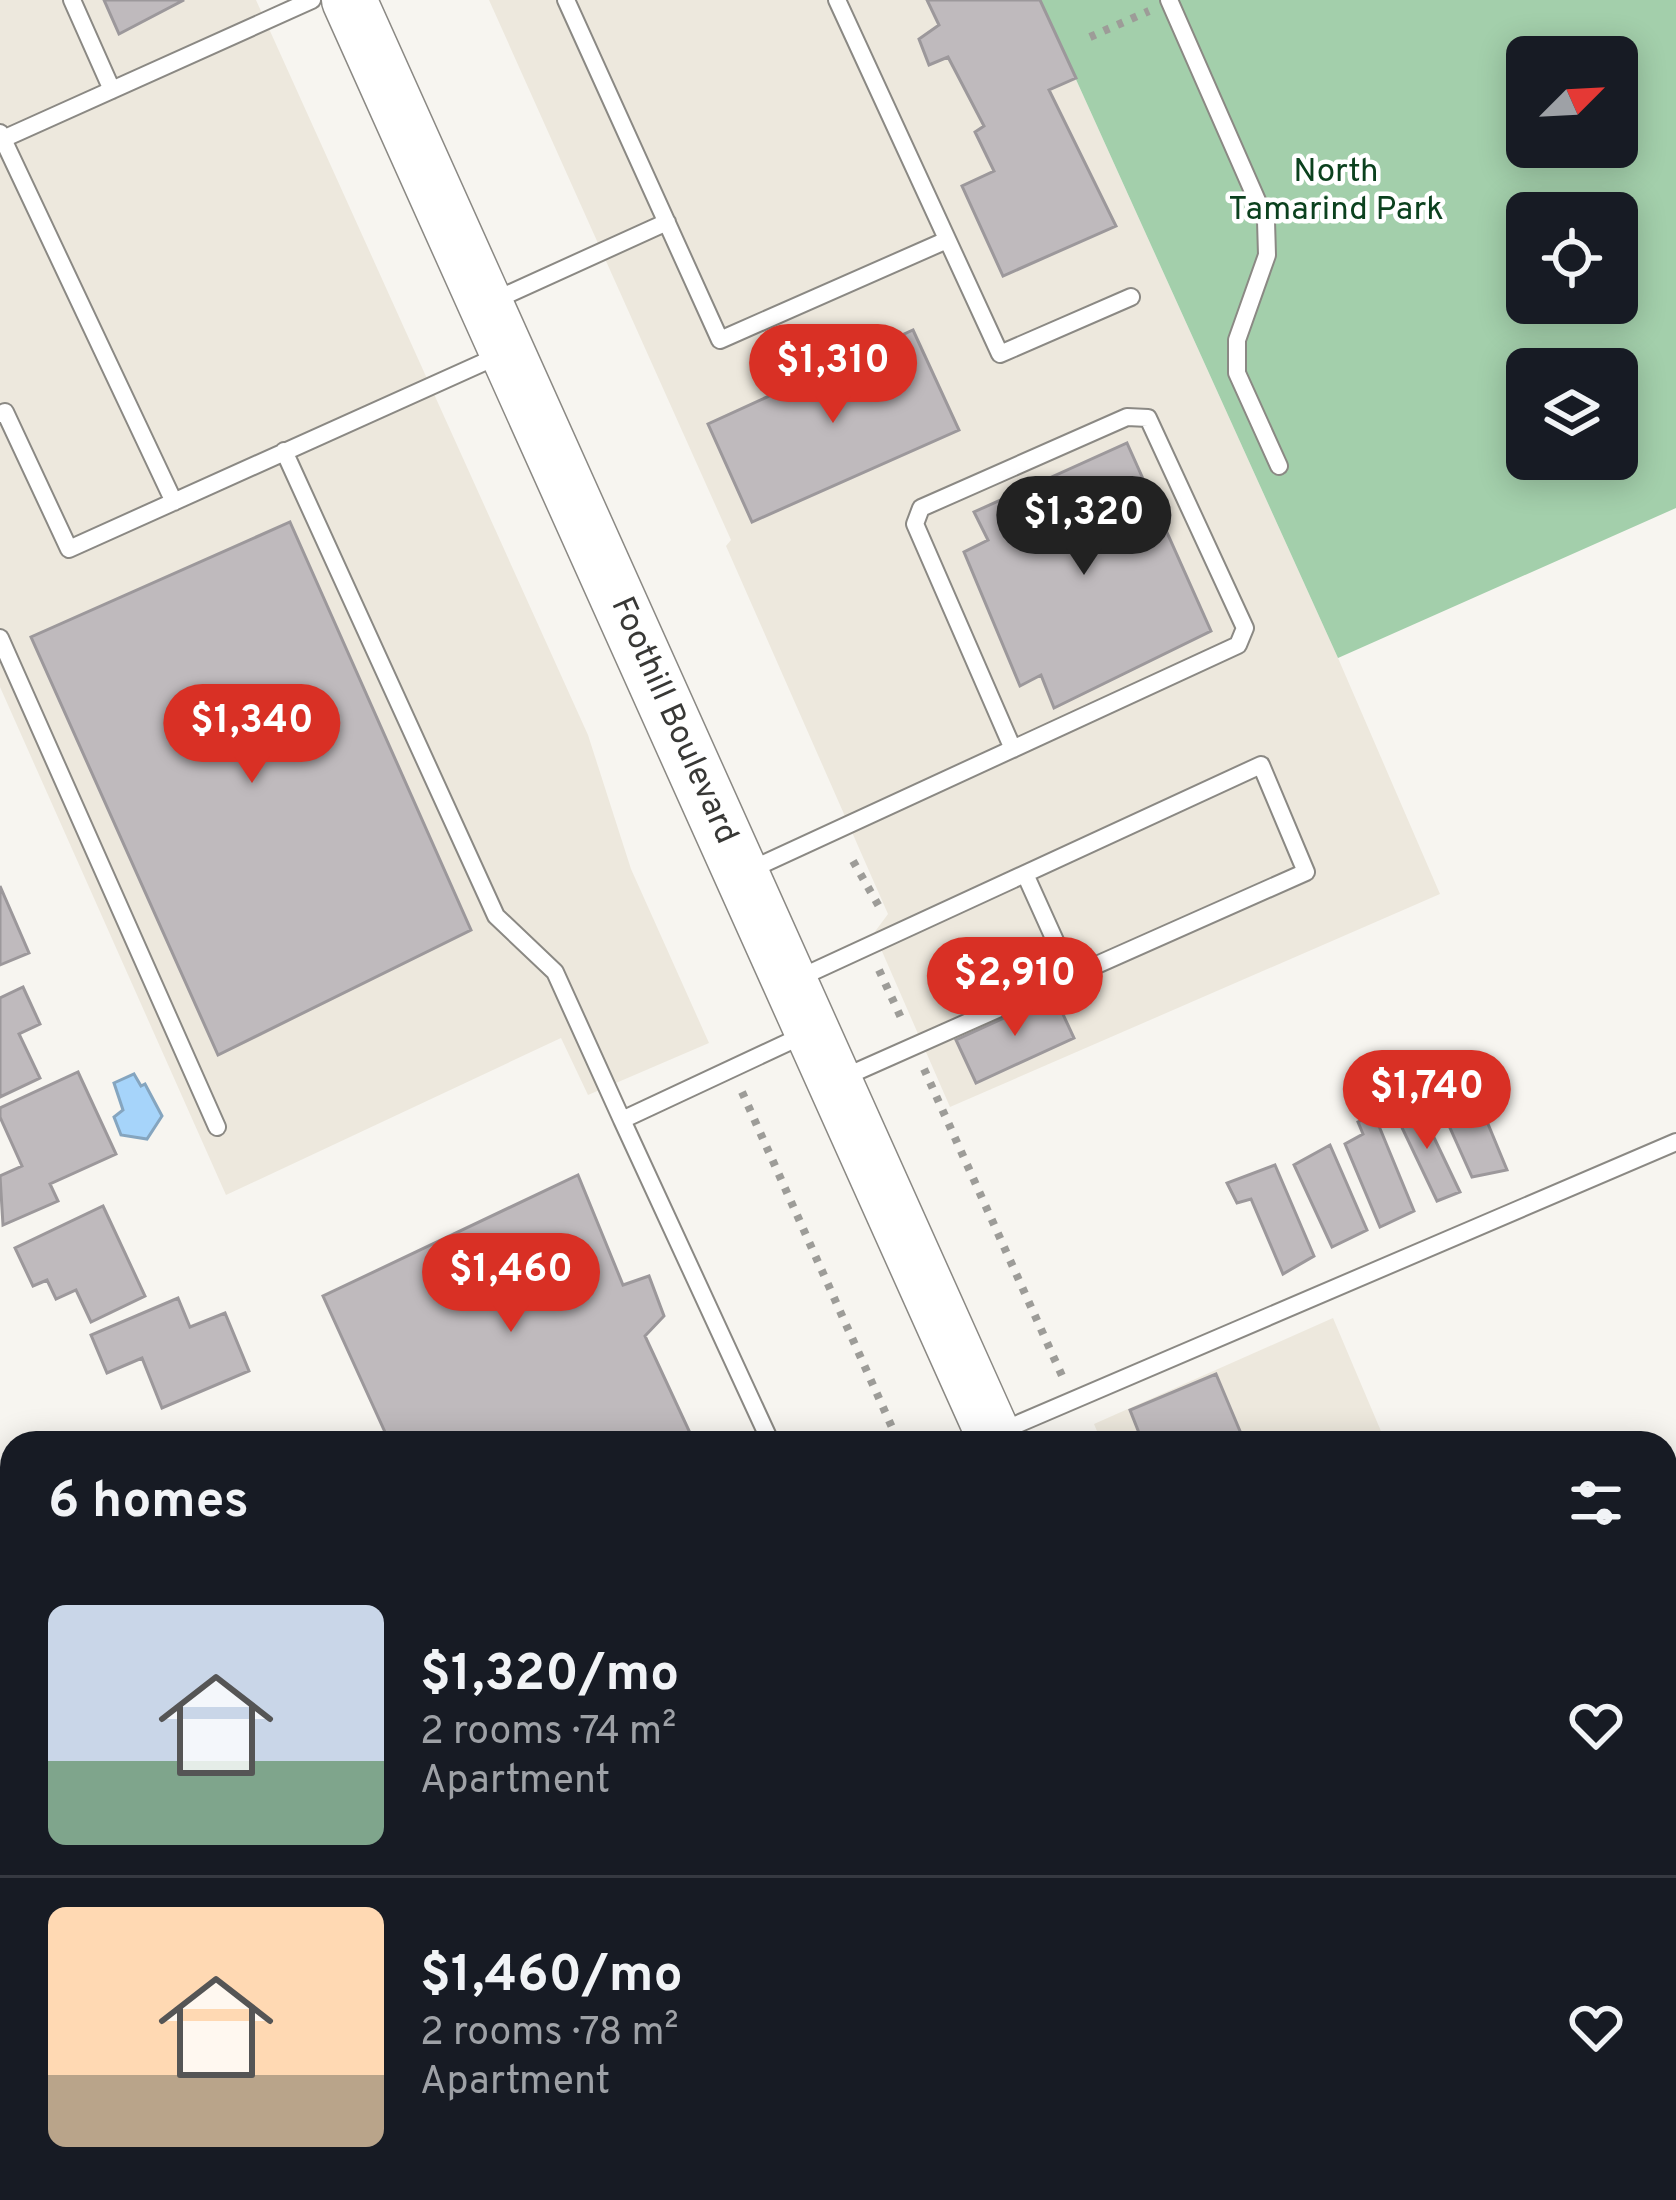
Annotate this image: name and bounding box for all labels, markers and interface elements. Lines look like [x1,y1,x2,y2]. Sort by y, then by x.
north arrow [1506,36,1638,168]
map controls [1506,36,1638,480]
park label: North Tamarind Park [1228,152,1444,232]
button: locate [1506,192,1638,324]
pin: $1,310 [735,324,931,426]
text: $1,310 [776,338,890,387]
button: layers [1506,348,1638,480]
pin: $1,320 [986,476,1182,578]
text: $1,320 [1023,490,1145,539]
street label: Foothill Boulevard [600,591,746,851]
pin: $1,340 [154,684,350,786]
text: $1,340 [190,698,314,747]
pin: $2,910 [917,937,1113,1039]
text: $2,910 [954,951,1076,1000]
pin: $1,740 [1329,1050,1525,1152]
text: $1,740 [1370,1064,1484,1113]
pin: $1,460 [413,1233,609,1335]
text: $1,460 [449,1247,573,1296]
icon: filters [1563,1470,1629,1536]
text: 6 homes [48,1471,249,1536]
text: $1,320/mo [420,1644,679,1709]
icon: home [144,1653,288,1797]
icon: heart [1563,1692,1629,1758]
text: 2 rooms · 74 m² [420,1709,676,1758]
text: Apartment [420,1758,610,1807]
text: $1,460/mo [420,1945,683,2010]
icon: home [144,1955,288,2099]
icon: heart [1563,1994,1629,2060]
text: 2 rooms · 78 m² [420,2010,679,2059]
text: Apartment [420,2059,610,2108]

